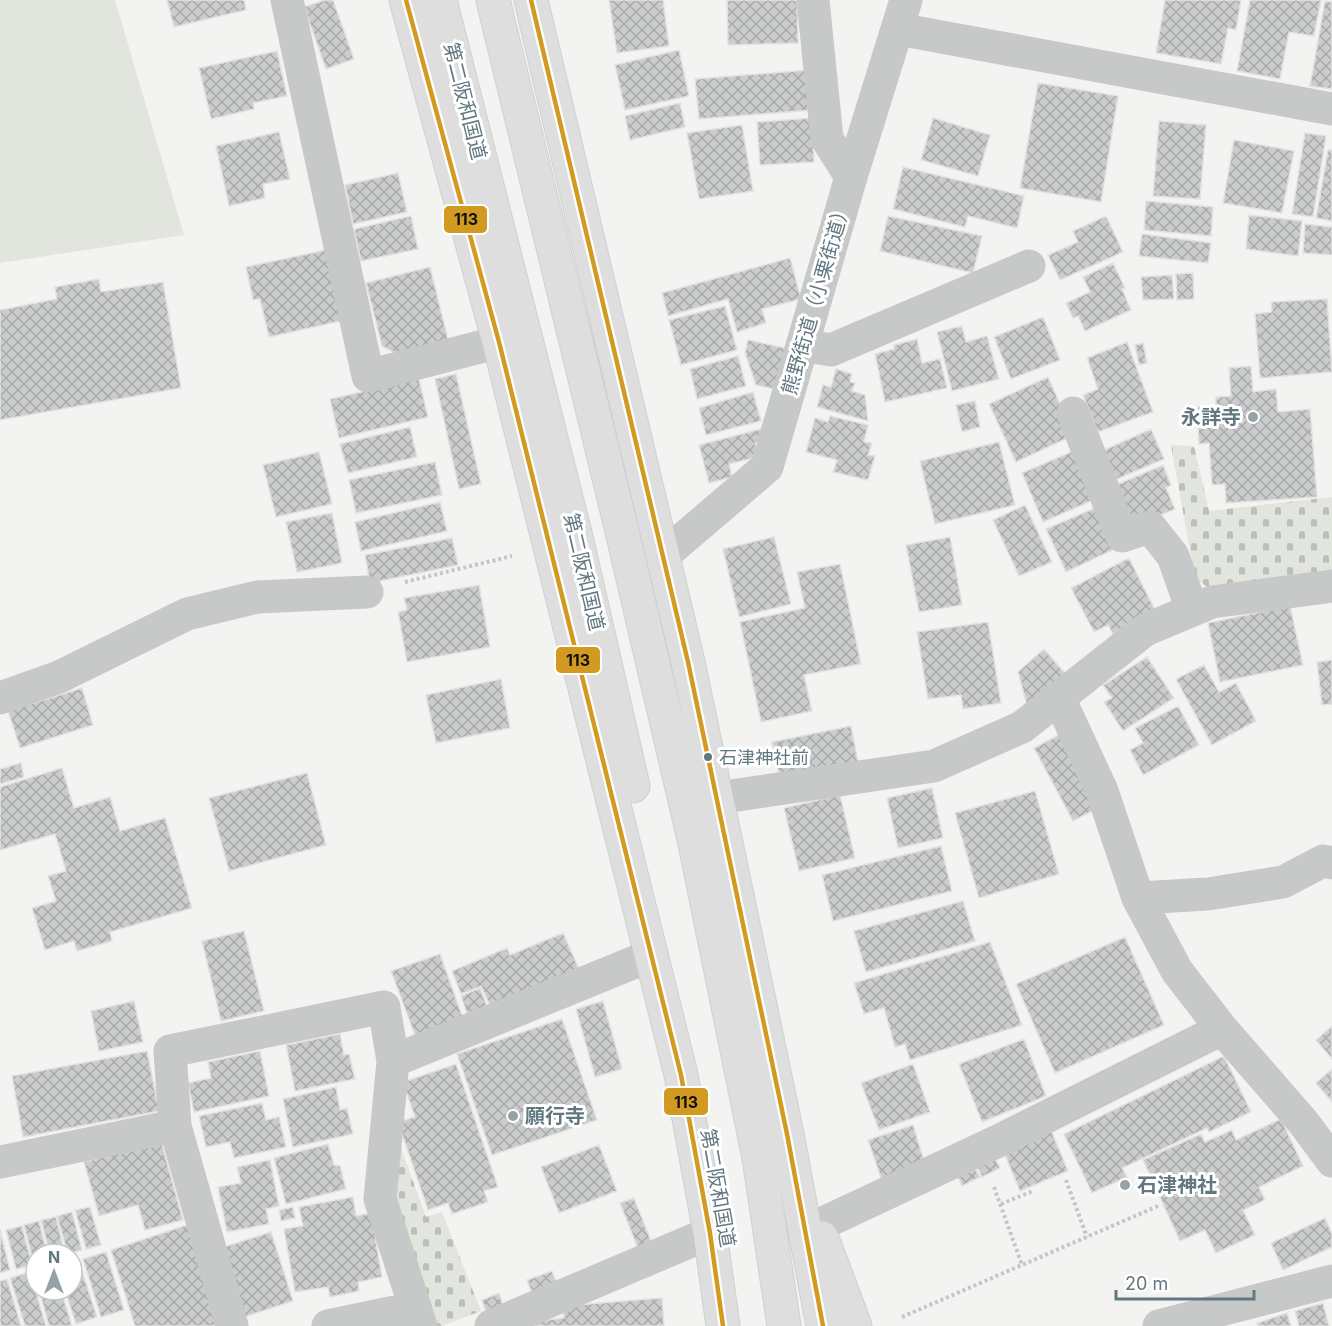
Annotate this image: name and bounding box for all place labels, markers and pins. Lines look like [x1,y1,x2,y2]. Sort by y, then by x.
place label: 永詳寺 [1181,405,1241,429]
marker: 永詳寺 [1246,410,1260,424]
place label: 石津神社前 [719,747,809,768]
marker: 石津神社前 [702,751,714,763]
place label: 願行寺 [525,1104,585,1128]
marker: 願行寺 [506,1109,520,1123]
place label: 石津神社 [1137,1173,1217,1197]
marker: 石津神社 [1118,1178,1132,1192]

